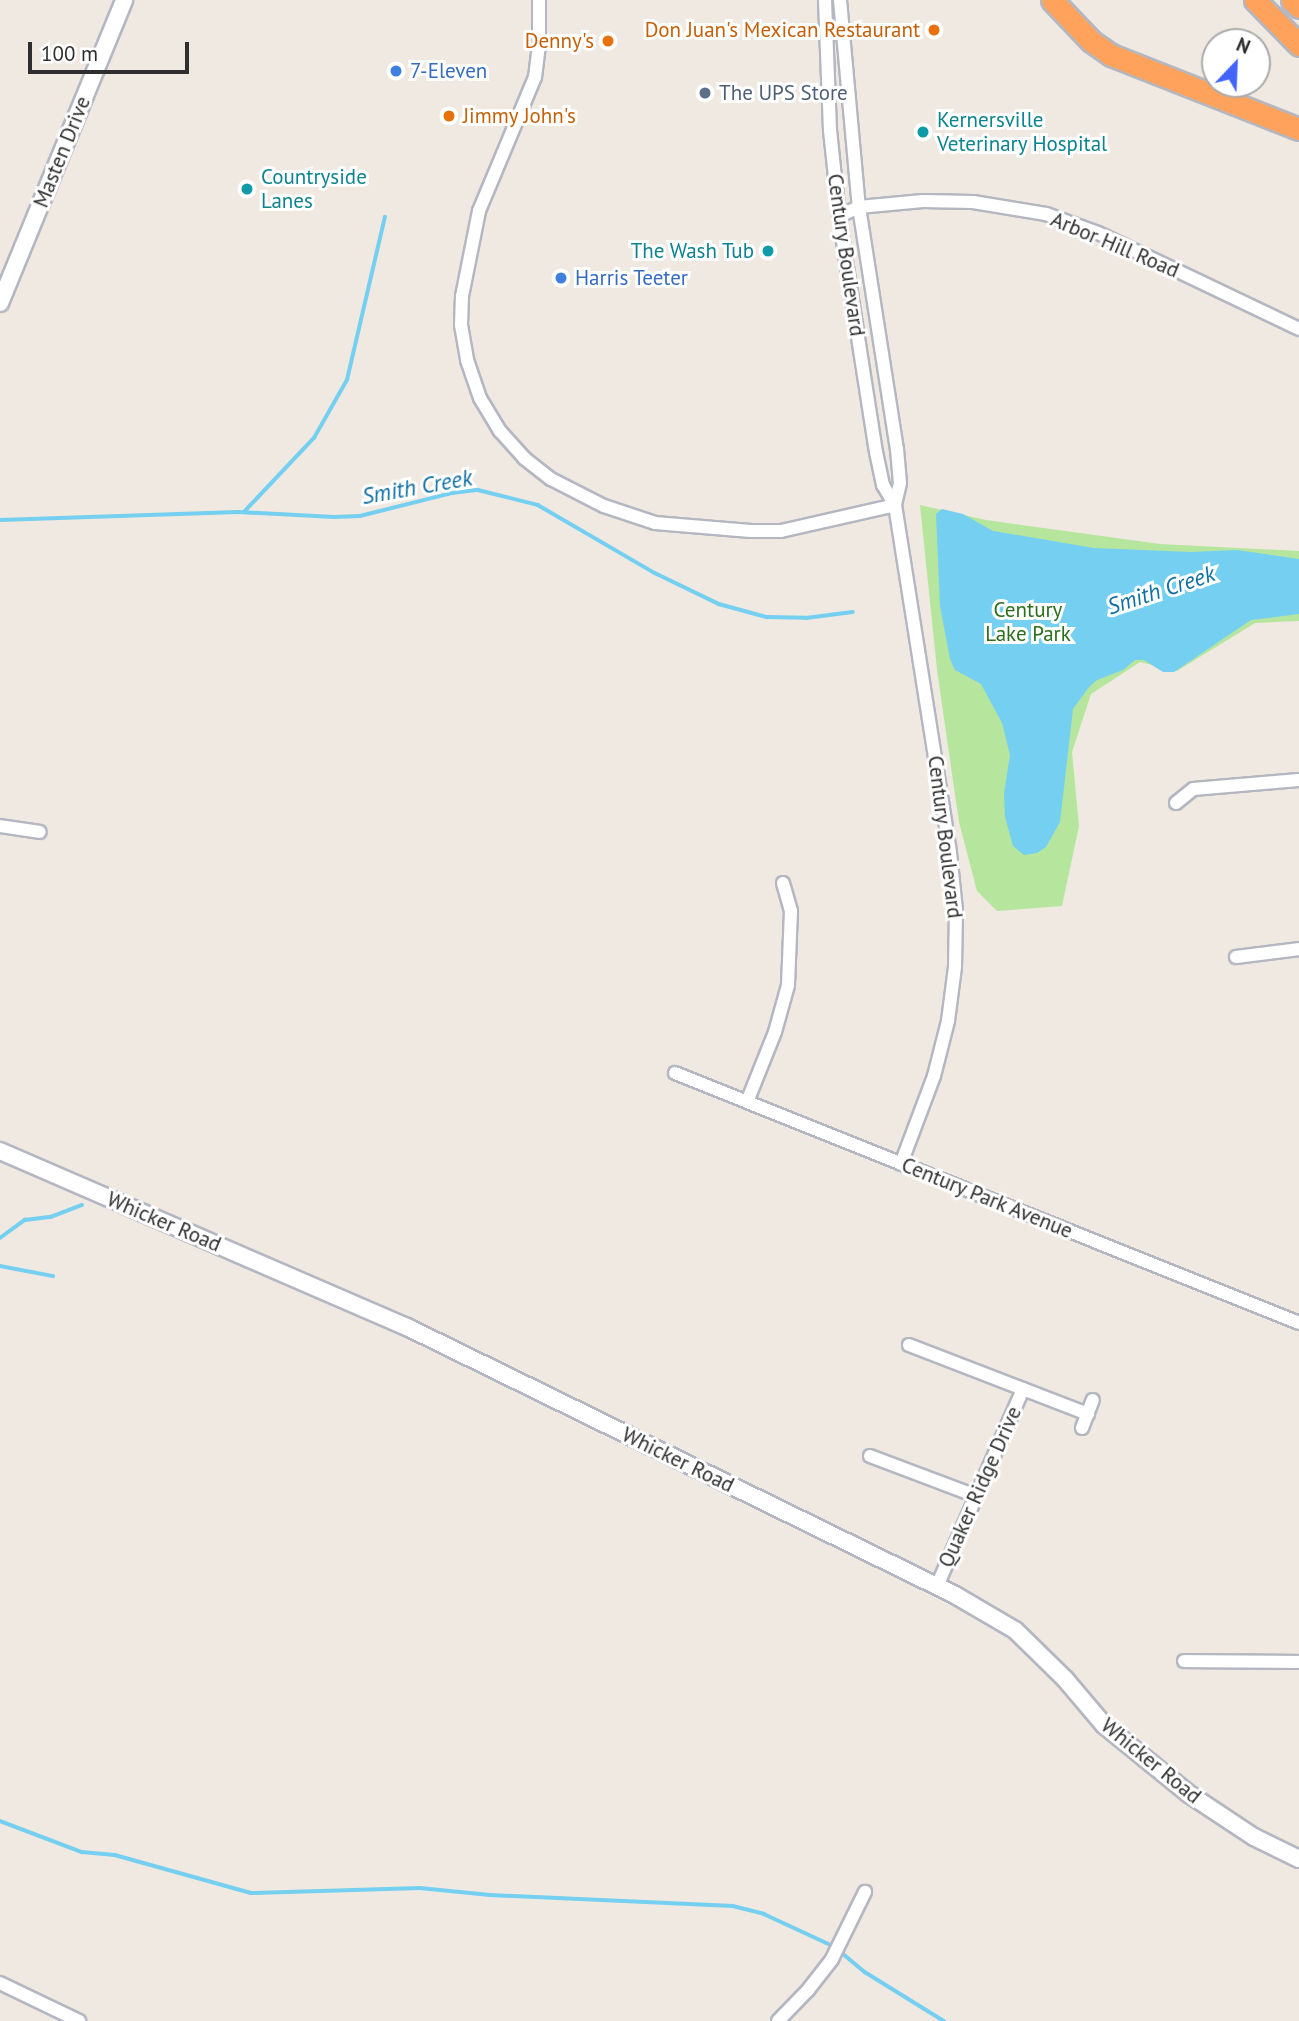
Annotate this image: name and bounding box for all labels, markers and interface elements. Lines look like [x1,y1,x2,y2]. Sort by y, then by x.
place label: Don Juan's Mexican Restaurant [645,17,920,43]
marker: Don Juan's Mexican Restaurant [926,22,942,38]
scale bar [32,28,192,72]
place label: Denny's [525,28,594,54]
north arrow [1201,28,1271,98]
text: N [1233,32,1254,59]
marker: Denny's [600,33,616,49]
text: 100 m [41,40,98,67]
place label: 7-Eleven [410,58,487,84]
marker: 7-Eleven [388,63,404,79]
place label: The UPS Store [719,80,848,106]
marker: The UPS Store [697,85,713,101]
street label: Masten Drive [28,93,96,211]
place label: Jimmy John's [463,103,577,129]
place label: Kernersville Veterinary Hospital [937,107,1108,157]
marker: Jimmy John's [441,108,457,124]
marker: Kernersville Veterinary Hospital [915,124,931,140]
place label: Countryside Lanes [261,164,367,214]
street label: Century Boulevard [822,172,870,338]
marker: Countryside Lanes [239,181,255,197]
street label: Arbor Hill Road [1047,207,1183,283]
place label: The Wash Tub [630,238,754,264]
marker: The Wash Tub [760,243,776,259]
place label: Harris Teeter [575,265,689,291]
marker: Harris Teeter [553,270,569,286]
water label: Smith Creek [360,464,474,510]
water label: Smith Creek [1104,560,1218,620]
park label: Century Lake Park [985,597,1071,647]
street label: Century Boulevard [922,754,968,920]
street label: Century Park Avenue [897,1152,1077,1244]
street label: Whicker Road [103,1187,225,1257]
street label: Quaker Ridge Drive [933,1403,1027,1571]
street label: Whicker Road [618,1422,738,1498]
street label: Whicker Road [1096,1713,1206,1809]

